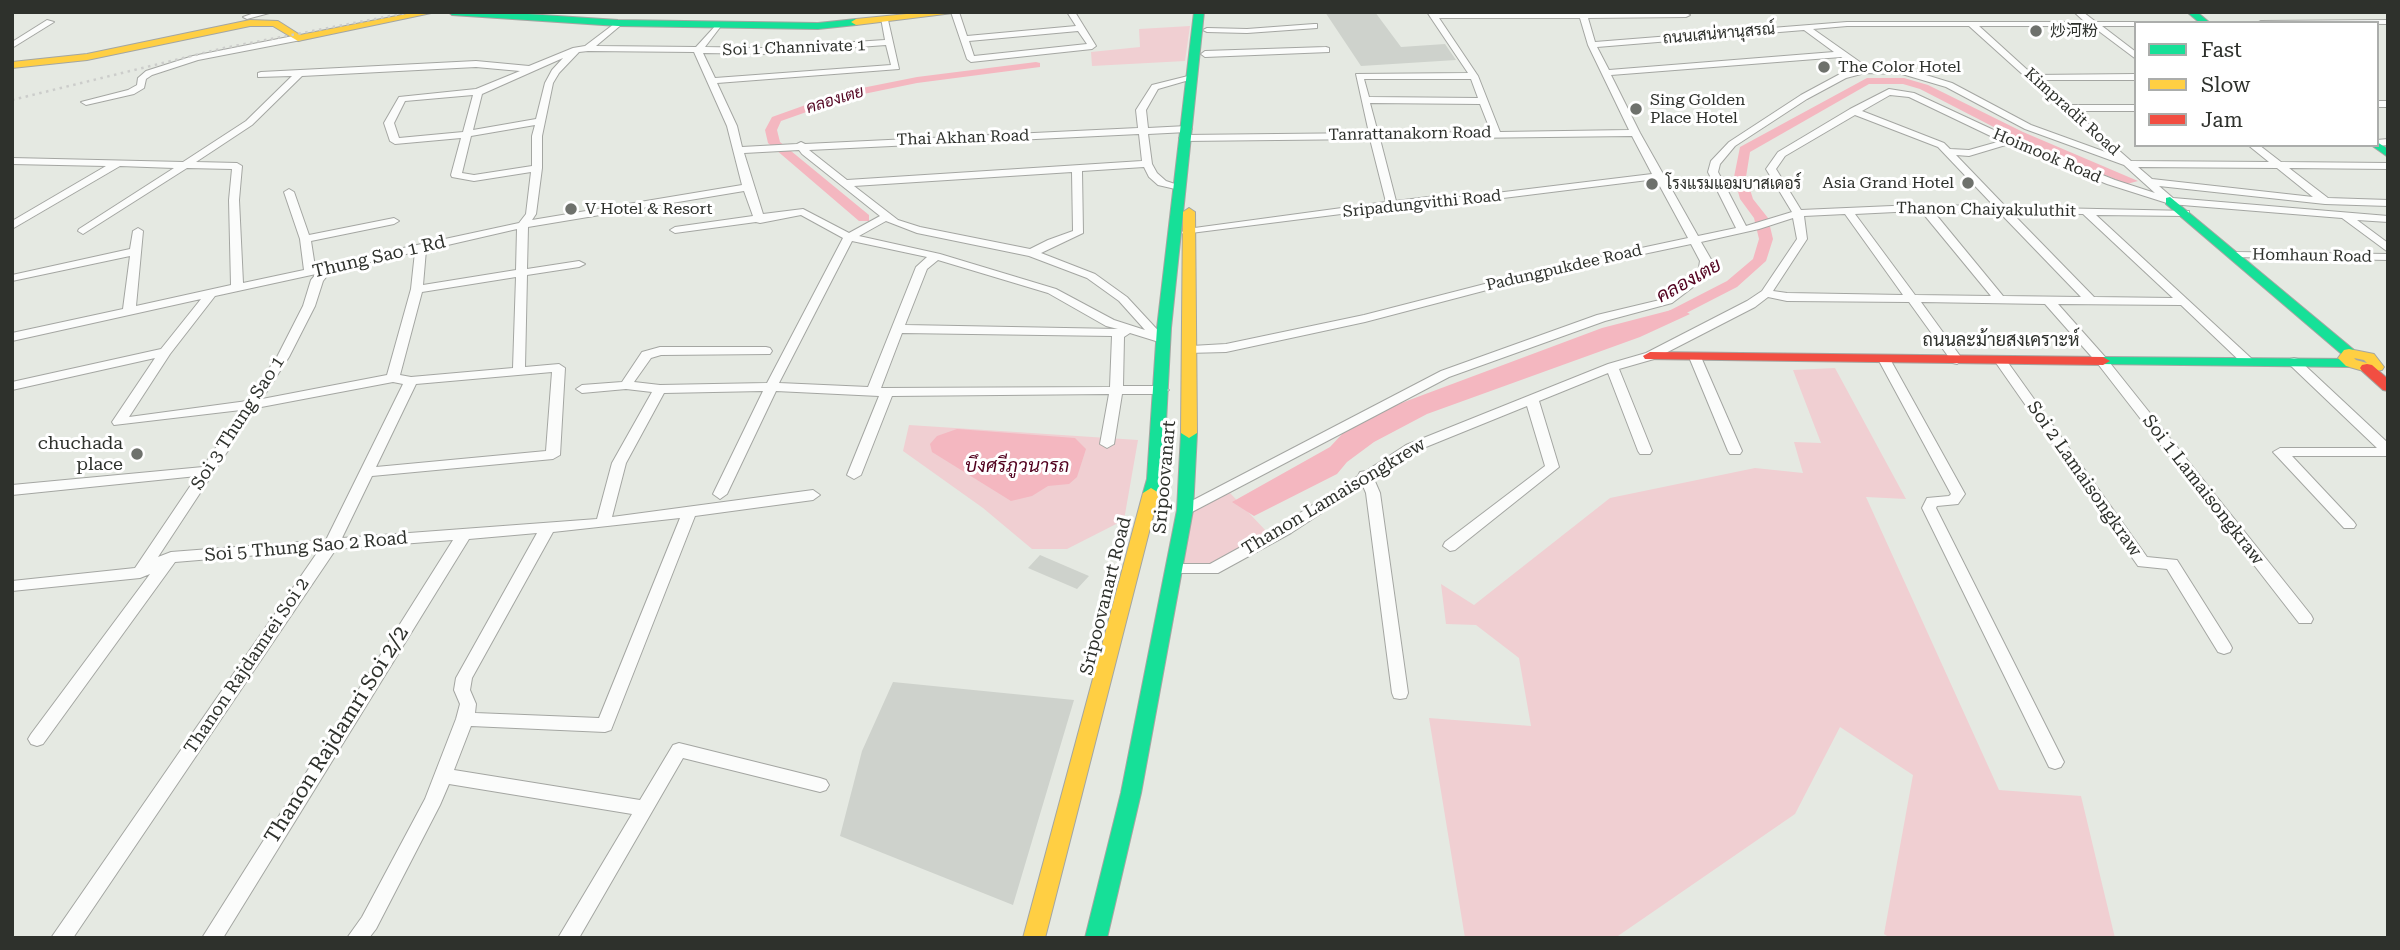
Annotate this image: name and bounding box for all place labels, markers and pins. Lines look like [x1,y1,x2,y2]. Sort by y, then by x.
place label: 炒河粉 [2050,21,2098,41]
marker: 炒河粉 [2028,23,2044,39]
place label: The Color Hotel [1838,57,1961,77]
marker: The Color Hotel [1816,59,1832,75]
place label: Sing Golden Place Hotel [1650,90,1745,128]
marker: Sing Golden Place Hotel [1628,101,1644,117]
place label: Asia Grand Hotel [1823,173,1954,193]
place label: โรงแรมแอมบาสเดอร์ [1666,174,1801,194]
marker: Asia Grand Hotel [1960,175,1976,191]
marker: โรงแรมแอมบาสเดอร์ [1644,176,1660,192]
place label: V Hotel & Resort [585,199,712,219]
marker: V Hotel & Resort [563,201,579,217]
place label: chuchada place [38,433,123,476]
marker: chuchada place [129,446,145,462]

